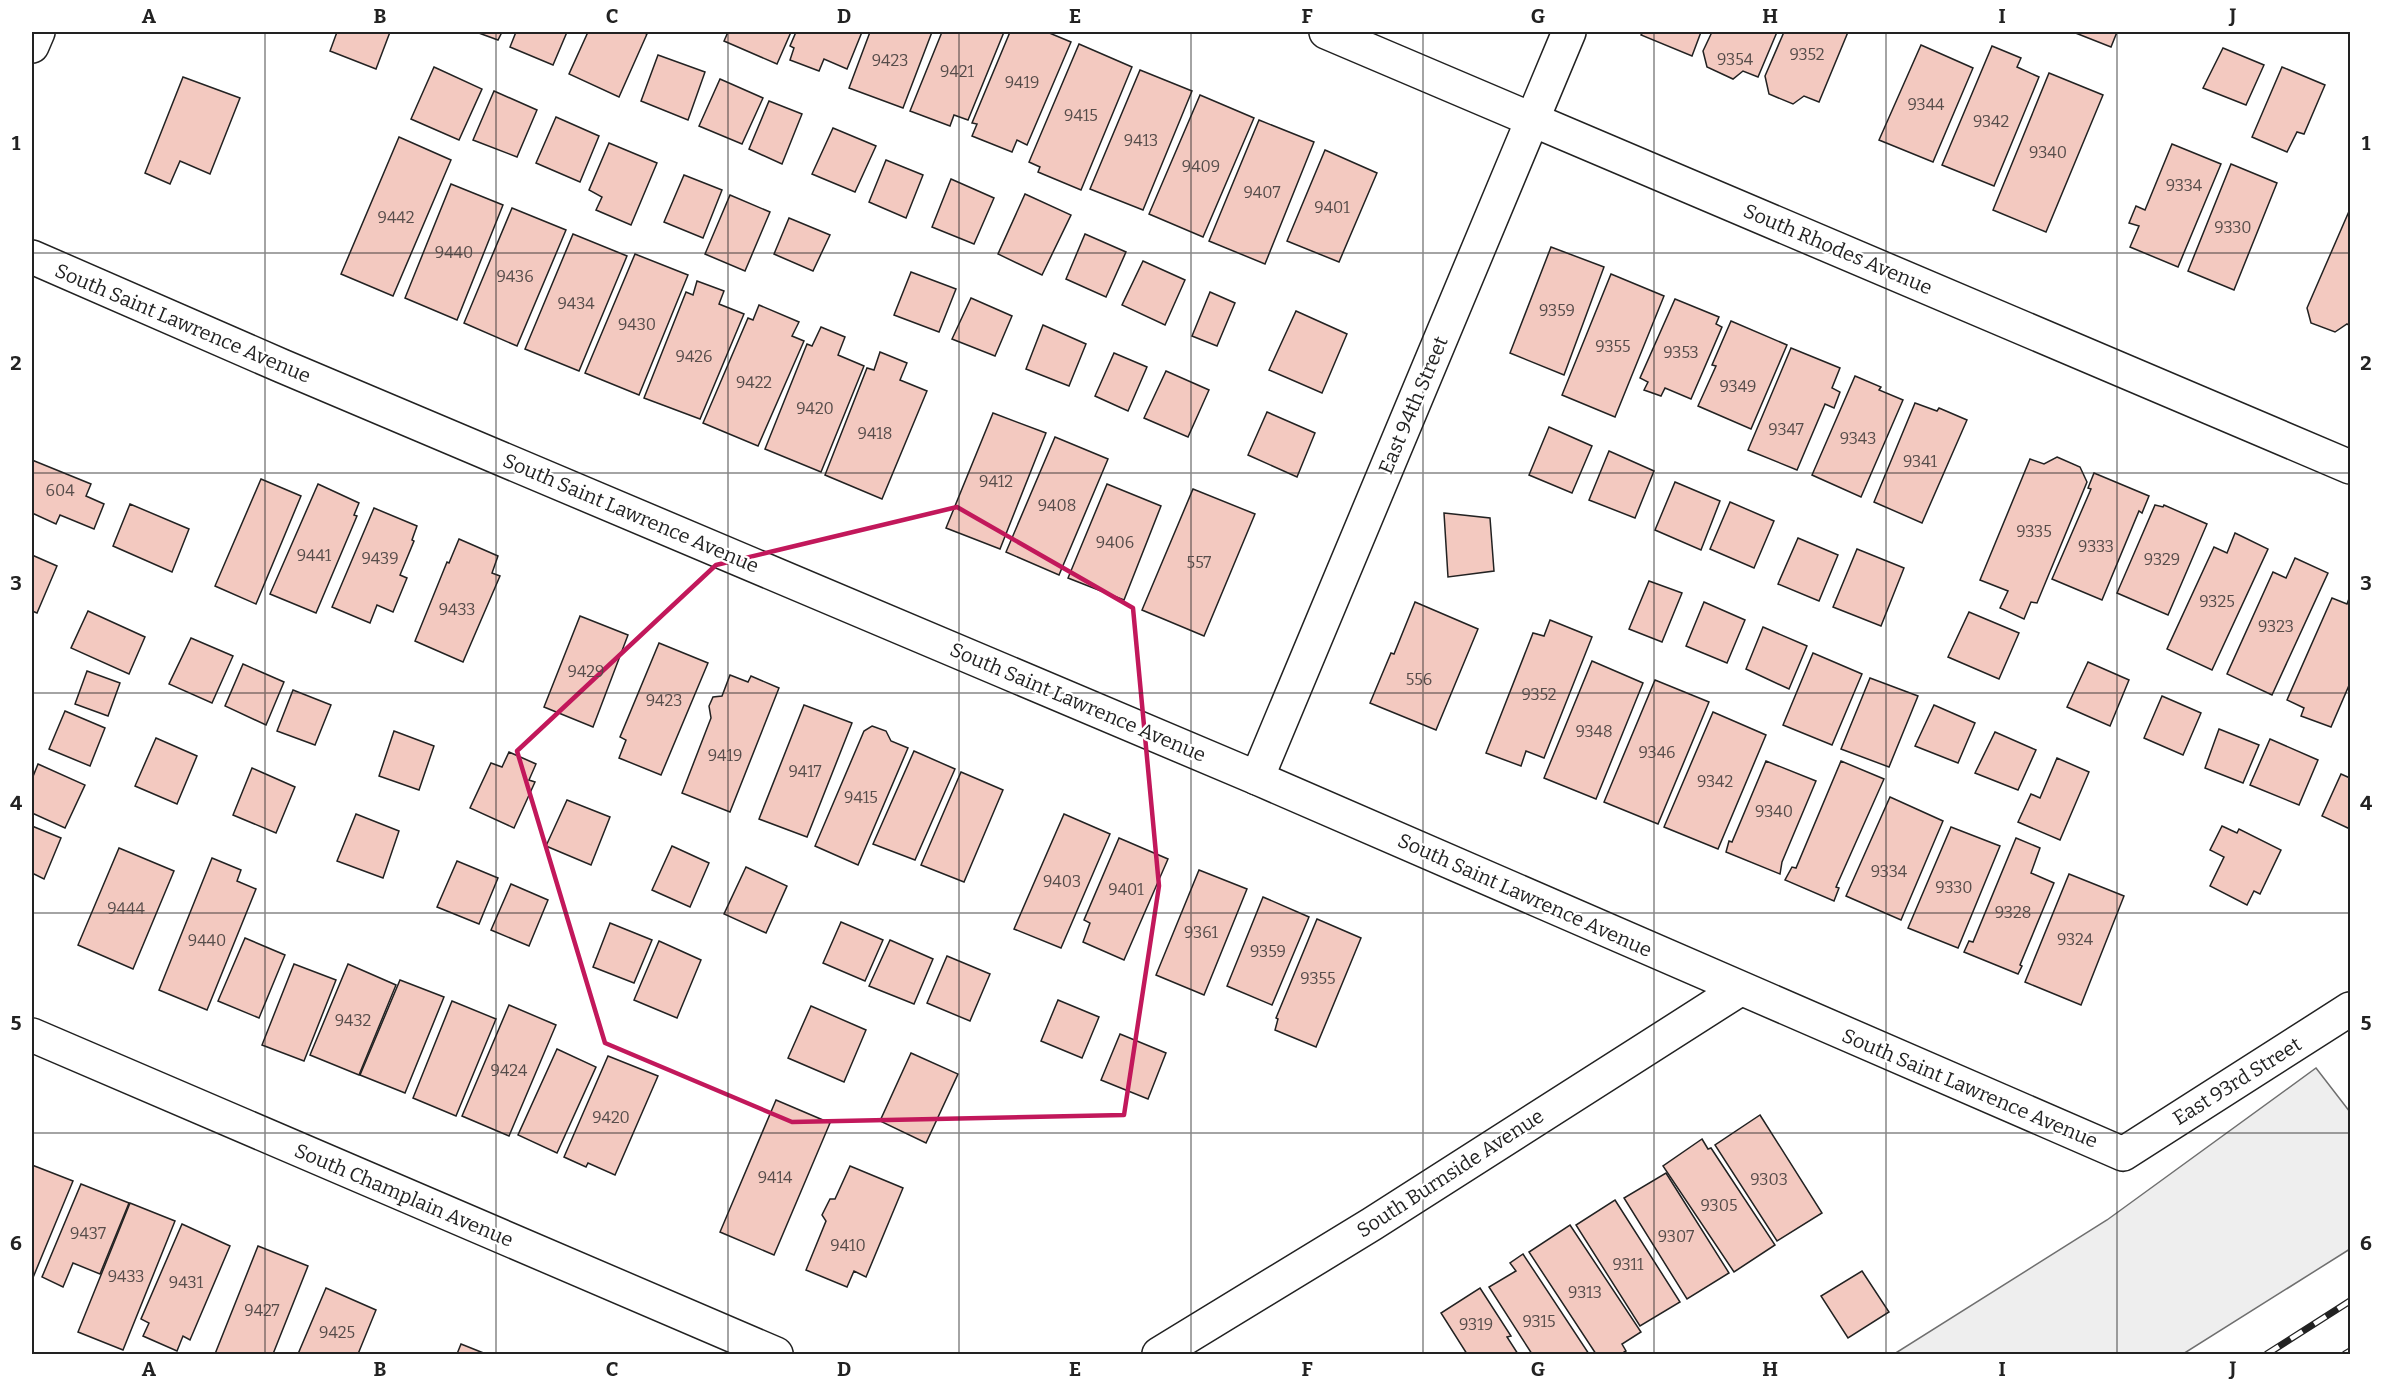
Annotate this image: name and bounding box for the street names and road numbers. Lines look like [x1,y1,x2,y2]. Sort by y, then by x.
street label: South Rhodes Avenue [1740,198,1936,300]
street label: South Saint Lawrence Avenue [51,258,315,388]
street label: East 94th Street [1373,333,1453,477]
street label: South Saint Lawrence Avenue [499,448,763,578]
street label: South Saint Lawrence Avenue [946,637,1210,767]
street label: South Saint Lawrence Avenue [1394,828,1656,962]
street label: South Saint Lawrence Avenue [1838,1023,2102,1153]
street label: East 93rd Street [2168,1032,2306,1130]
street label: South Burnside Avenue [1352,1104,1548,1242]
street label: South Champlain Avenue [291,1138,517,1252]

